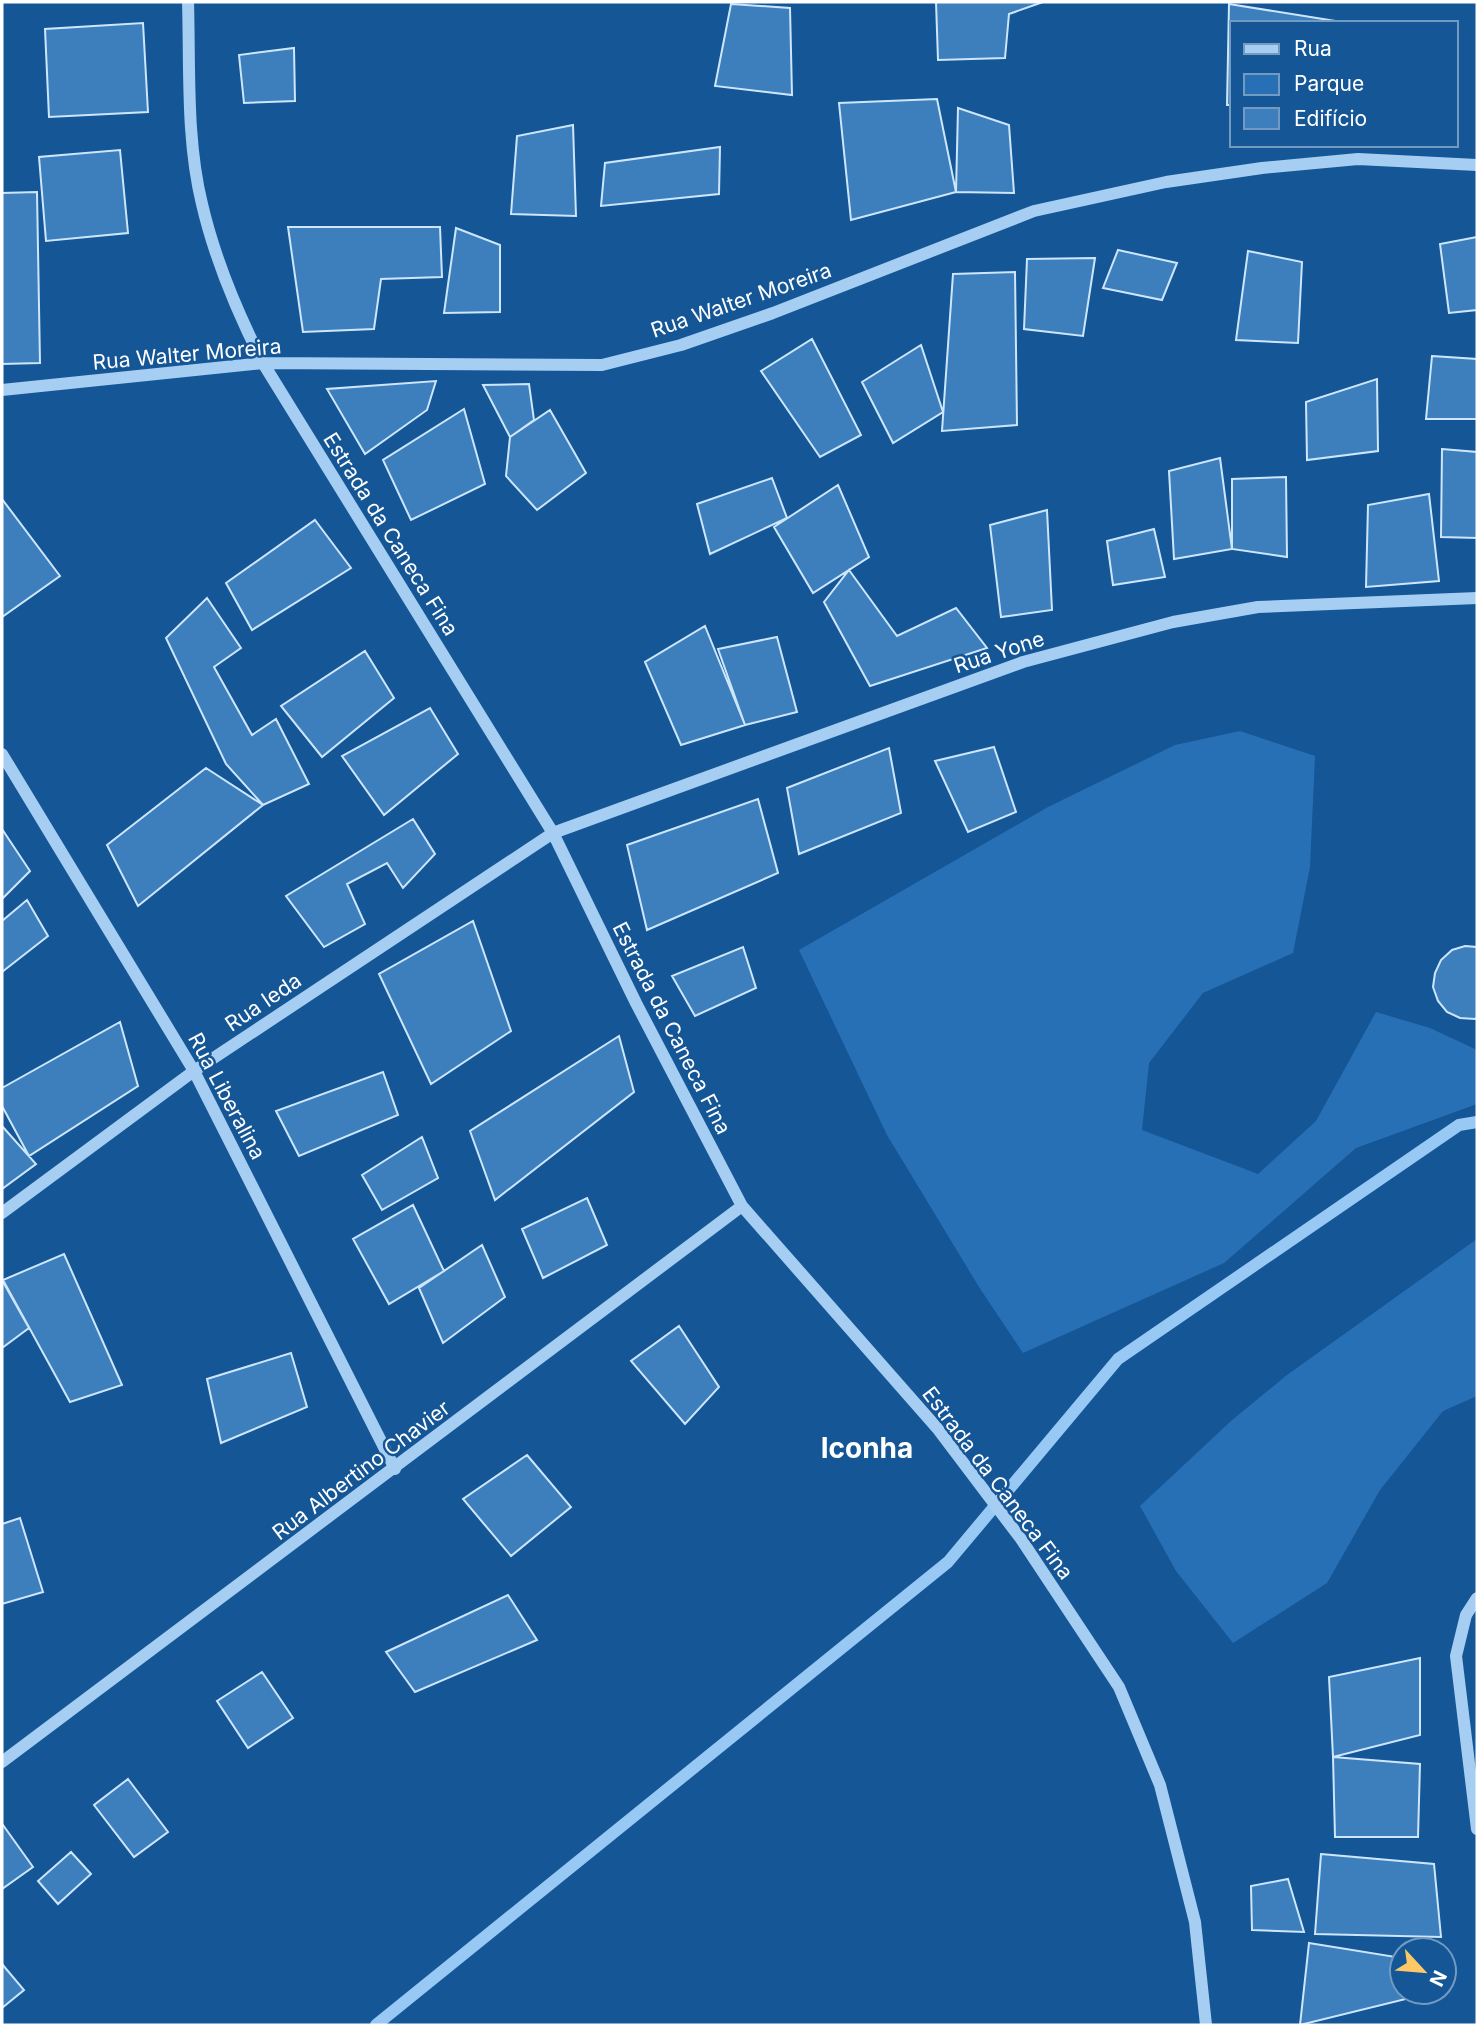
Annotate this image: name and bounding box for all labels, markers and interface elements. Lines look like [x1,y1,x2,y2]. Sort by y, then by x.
legend [1230,21,1458,147]
text: Rua [1294,36,1332,61]
text: Parque [1294,71,1364,96]
text: Edifício [1294,106,1367,131]
street label: Rua Walter Moreira [647,257,835,343]
street label: Rua Walter Moreira [92,333,282,375]
street label: Estrada da Caneca Fina [318,428,464,640]
street label: Rua Yone [951,626,1047,678]
street label: Estrada da Caneca Fina [608,918,736,1138]
street label: Rua Ieda [220,968,306,1036]
street label: Rua Liberalina [183,1028,271,1164]
street label: Estrada da Caneca Fina [917,1382,1079,1584]
street label: Rua Albertino Chavier [267,1395,455,1545]
district label: Iconha [821,1431,913,1465]
north arrow [1388,1936,1458,2006]
text: N [1424,1967,1451,1990]

